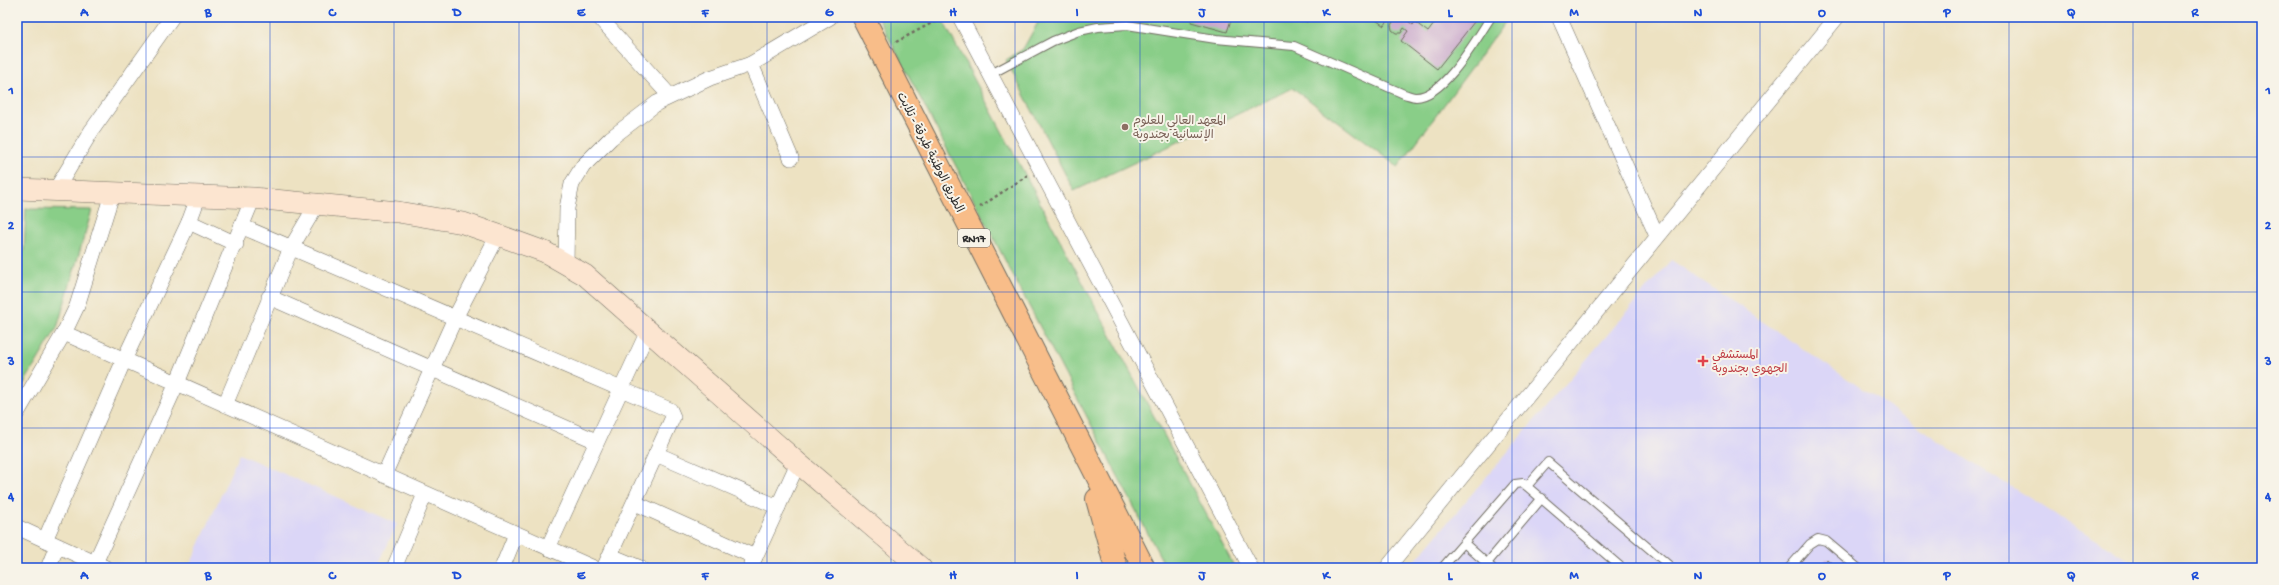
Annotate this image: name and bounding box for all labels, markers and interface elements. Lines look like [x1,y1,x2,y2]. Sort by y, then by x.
text: A [79,6,89,21]
text: B [204,6,213,21]
text: C [327,6,337,21]
text: D [452,6,462,21]
text: E [577,6,586,21]
text: F [701,6,710,21]
text: G [825,6,834,21]
text: H [949,6,957,21]
text: I [1075,6,1079,21]
text: J [1198,6,1207,21]
text: K [1321,6,1331,21]
text: L [1448,6,1454,21]
text: M [1569,6,1579,21]
text: N [1694,6,1703,21]
text: O [1818,6,1826,21]
text: P [1942,6,1951,21]
text: Q [2067,6,2076,21]
text: R [2191,6,2200,21]
text: 1 [7,84,14,99]
text: 1 [2264,84,2271,99]
street label: الطريق الوطنية طبرقة - تلابت [893,90,966,215]
place label: المعهد العالي للعلوم الإنسانية بجندوبة [1133,115,1226,143]
marker: المعهد العالي للعلوم الإنسانية بجندوبة [1120,122,1130,132]
text: 2 [8,219,15,234]
text: 2 [2265,219,2272,234]
road number: RN17 [958,229,990,247]
place label: المستشفى الجهوي بجندوبة [1712,349,1787,377]
text: 3 [7,355,15,370]
marker: المستشفى الجهوي بجندوبة [1697,355,1709,367]
text: 3 [2264,355,2272,370]
text: 4 [7,490,15,505]
text: 4 [2264,490,2272,505]
text: A [79,569,89,584]
text: B [204,569,213,584]
text: C [327,569,337,584]
text: D [452,569,462,584]
text: E [577,569,586,584]
text: F [701,569,710,584]
text: G [825,569,834,584]
text: H [949,569,957,584]
text: I [1075,569,1079,584]
text: J [1198,569,1207,584]
text: K [1321,569,1331,584]
text: L [1448,569,1454,584]
text: M [1569,569,1579,584]
text: N [1694,569,1703,584]
text: O [1818,569,1826,584]
text: P [1942,569,1951,584]
text: Q [2067,569,2076,584]
text: R [2191,569,2200,584]

